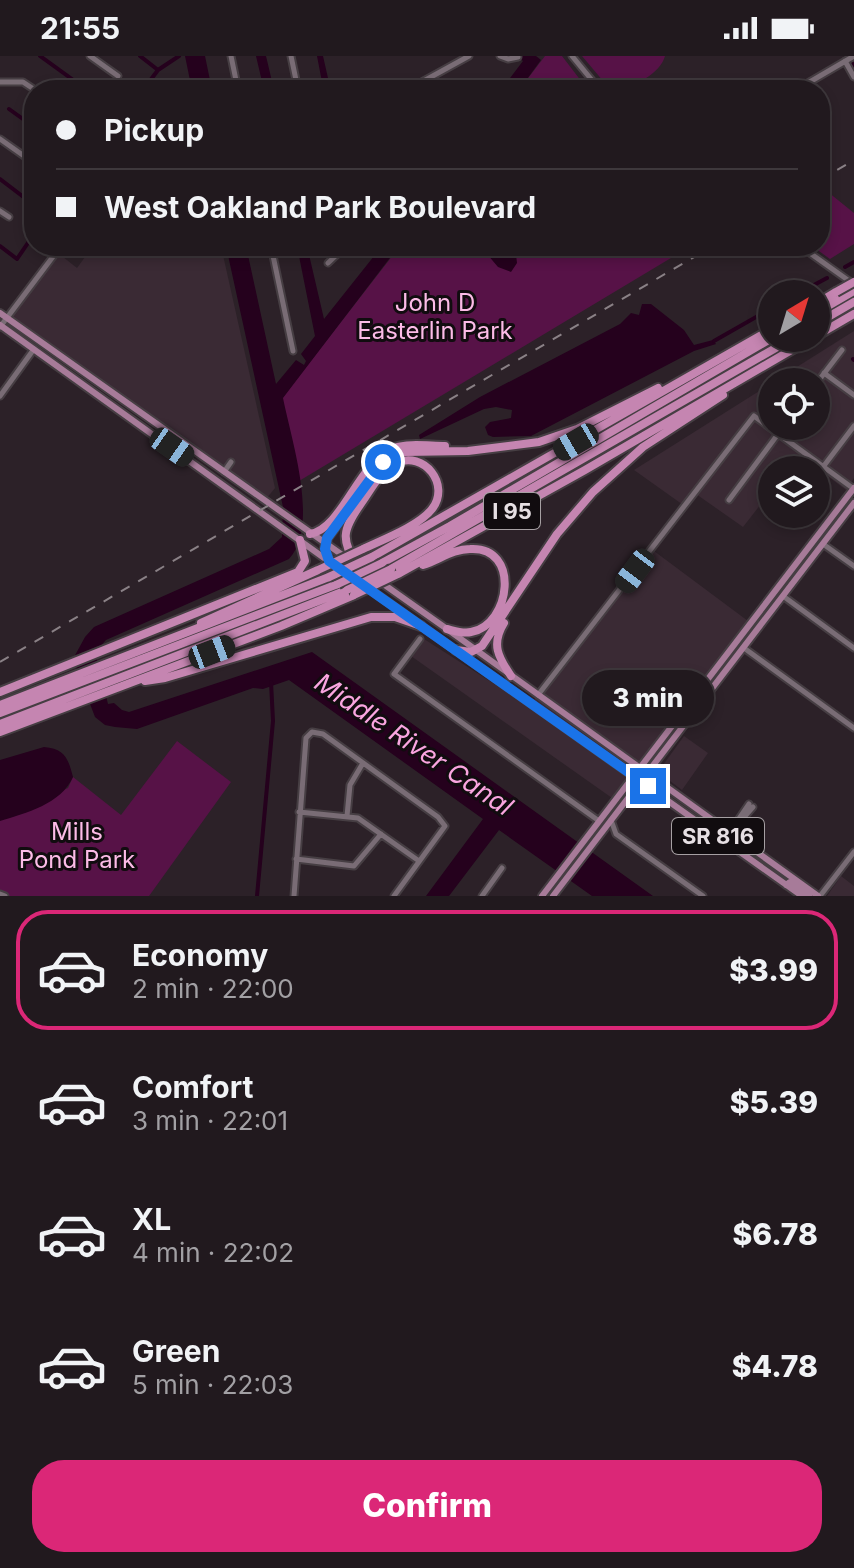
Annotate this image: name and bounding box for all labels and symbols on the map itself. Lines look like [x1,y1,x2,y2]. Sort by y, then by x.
north arrow [758,280,830,352]
park label: John D Easterlin Park [357,288,513,345]
car [549,420,603,464]
car [145,423,199,471]
route start [365,444,401,480]
road number: I 95 [484,493,540,529]
car [611,545,659,597]
car [185,632,239,672]
water label: Middle River Canal [309,666,519,822]
callout: 3 min [582,670,714,726]
route end [630,768,666,804]
park label: Mills Pond Park [19,817,135,874]
road number: SR 816 [672,818,764,854]

